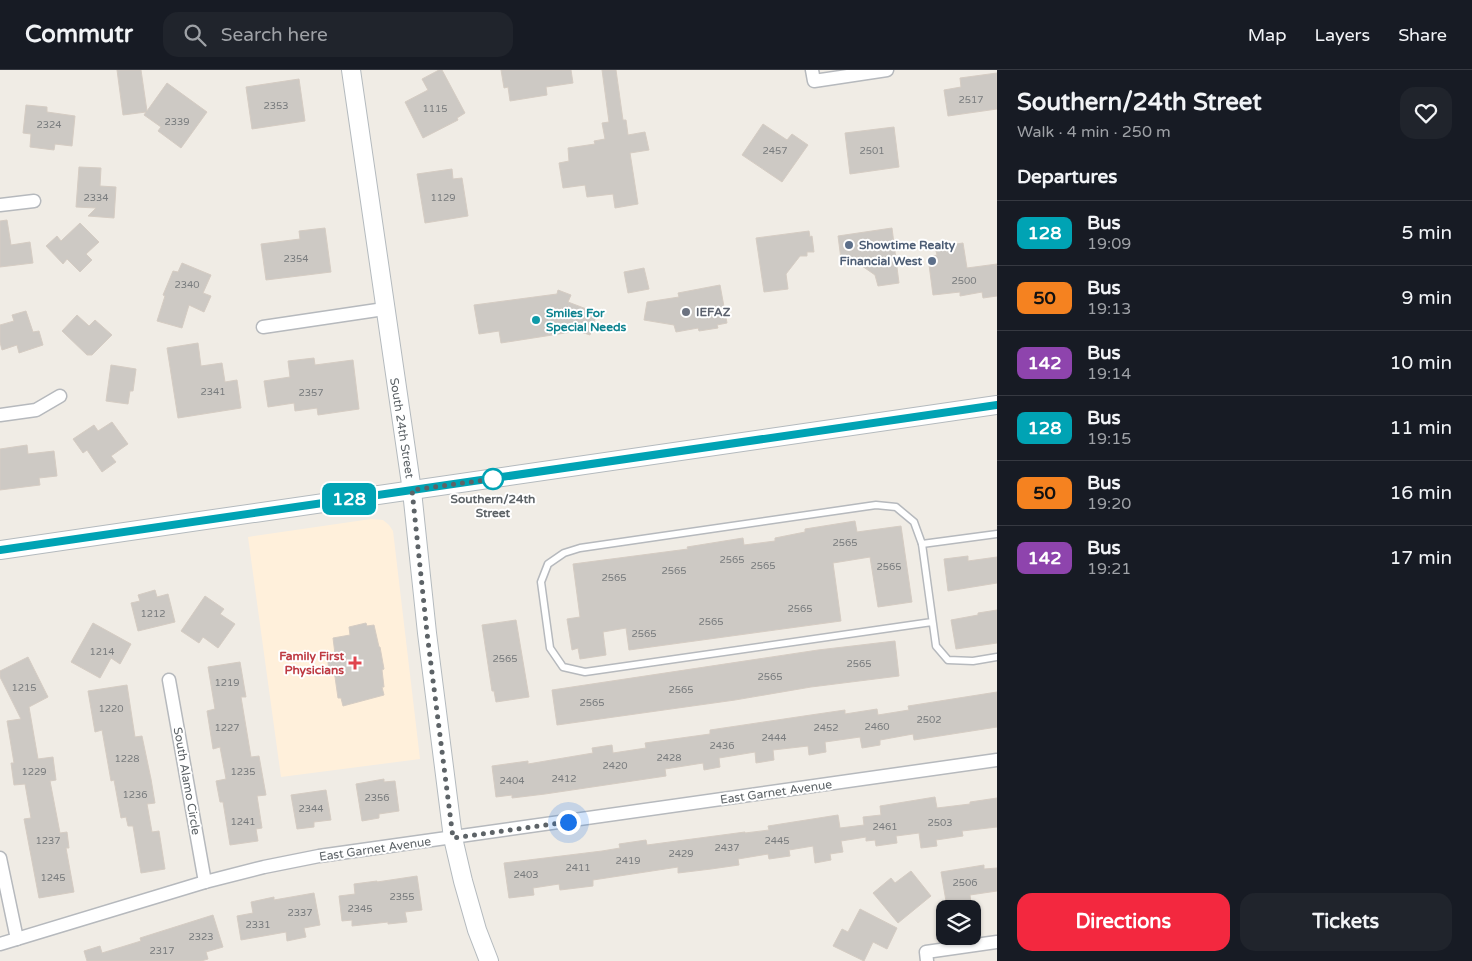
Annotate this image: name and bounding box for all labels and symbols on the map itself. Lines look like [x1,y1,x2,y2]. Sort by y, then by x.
house number: 2517 [958,94,984,106]
house number: 2353 [263,100,289,112]
house number: 1115 [422,103,448,115]
house number: 2339 [164,116,190,128]
house number: 2324 [36,119,62,131]
house number: 2457 [762,145,788,157]
house number: 2501 [859,145,885,157]
house number: 2334 [83,192,109,204]
house number: 1129 [430,192,456,204]
place label: Showtime Realty [859,238,956,253]
marker: Showtime Realty [843,239,855,251]
house number: 2354 [283,253,309,265]
place label: Financial West [840,254,922,268]
marker: Financial West [926,255,938,267]
house number: 2500 [951,275,977,287]
house number: 2340 [174,279,200,291]
place label: IEFAZ [696,305,731,319]
place label: Smiles For Special Needs [546,306,627,335]
marker: IEFAZ [680,306,692,318]
marker: Smiles For Special Needs [530,314,542,326]
street label: South 24th Street [387,377,417,480]
house number: 2341 [200,386,226,398]
house number: 2357 [298,387,324,399]
marker: Southern/24th Street [482,468,504,490]
line badge: 128 [320,483,378,515]
place label: Southern/24th Street [451,492,535,520]
house number: 2565 [832,537,858,549]
house number: 2565 [719,554,745,566]
house number: 2565 [750,560,776,572]
house number: 2565 [876,561,902,573]
house number: 2565 [661,565,687,577]
house number: 2565 [601,572,627,584]
house number: 2565 [787,603,813,615]
house number: 1212 [140,608,166,620]
house number: 2565 [698,616,724,628]
house number: 2565 [631,628,657,640]
house number: 1214 [89,646,115,658]
place label: Family First Physicians [279,649,344,678]
house number: 2565 [492,653,518,665]
marker: Family First Physicians [348,656,362,670]
house number: 2565 [846,658,872,670]
house number: 2565 [757,671,783,683]
house number: 1219 [214,677,240,689]
house number: 1215 [11,682,37,694]
house number: 2565 [668,684,694,696]
house number: 2565 [579,697,605,709]
house number: 1220 [98,703,124,715]
house number: 2502 [916,714,942,726]
house number: 2460 [864,721,890,733]
house number: 1227 [214,722,240,734]
house number: 2452 [813,722,839,734]
street label: South Alamo Circle [171,726,203,836]
house number: 2444 [761,732,787,744]
house number: 2436 [709,740,735,752]
house number: 2428 [656,752,682,764]
house number: 1228 [114,753,140,765]
house number: 2420 [602,760,628,772]
house number: 1229 [21,766,47,778]
house number: 1235 [230,766,256,778]
house number: 2412 [551,773,577,785]
house number: 2404 [499,775,525,787]
street label: East Garnet Avenue [719,777,833,807]
house number: 1236 [122,789,148,801]
house number: 2356 [364,792,390,804]
house number: 2344 [298,803,324,815]
your location [556,810,581,835]
house number: 1241 [230,816,256,828]
house number: 2503 [927,817,953,829]
house number: 2461 [872,821,898,833]
street label: East Garnet Avenue [318,834,432,864]
house number: 1237 [35,835,61,847]
house number: 2445 [764,835,790,847]
house number: 2437 [714,842,740,854]
house number: 2429 [668,848,694,860]
house number: 2419 [615,855,641,867]
house number: 2411 [565,862,591,874]
house number: 2403 [513,869,539,881]
house number: 1245 [40,872,66,884]
house number: 2506 [952,877,978,889]
house number: 2355 [389,891,415,903]
house number: 2345 [347,903,373,915]
house number: 2337 [287,907,313,919]
house number: 2331 [245,919,271,931]
house number: 2323 [188,931,214,943]
house number: 2317 [149,945,175,957]

